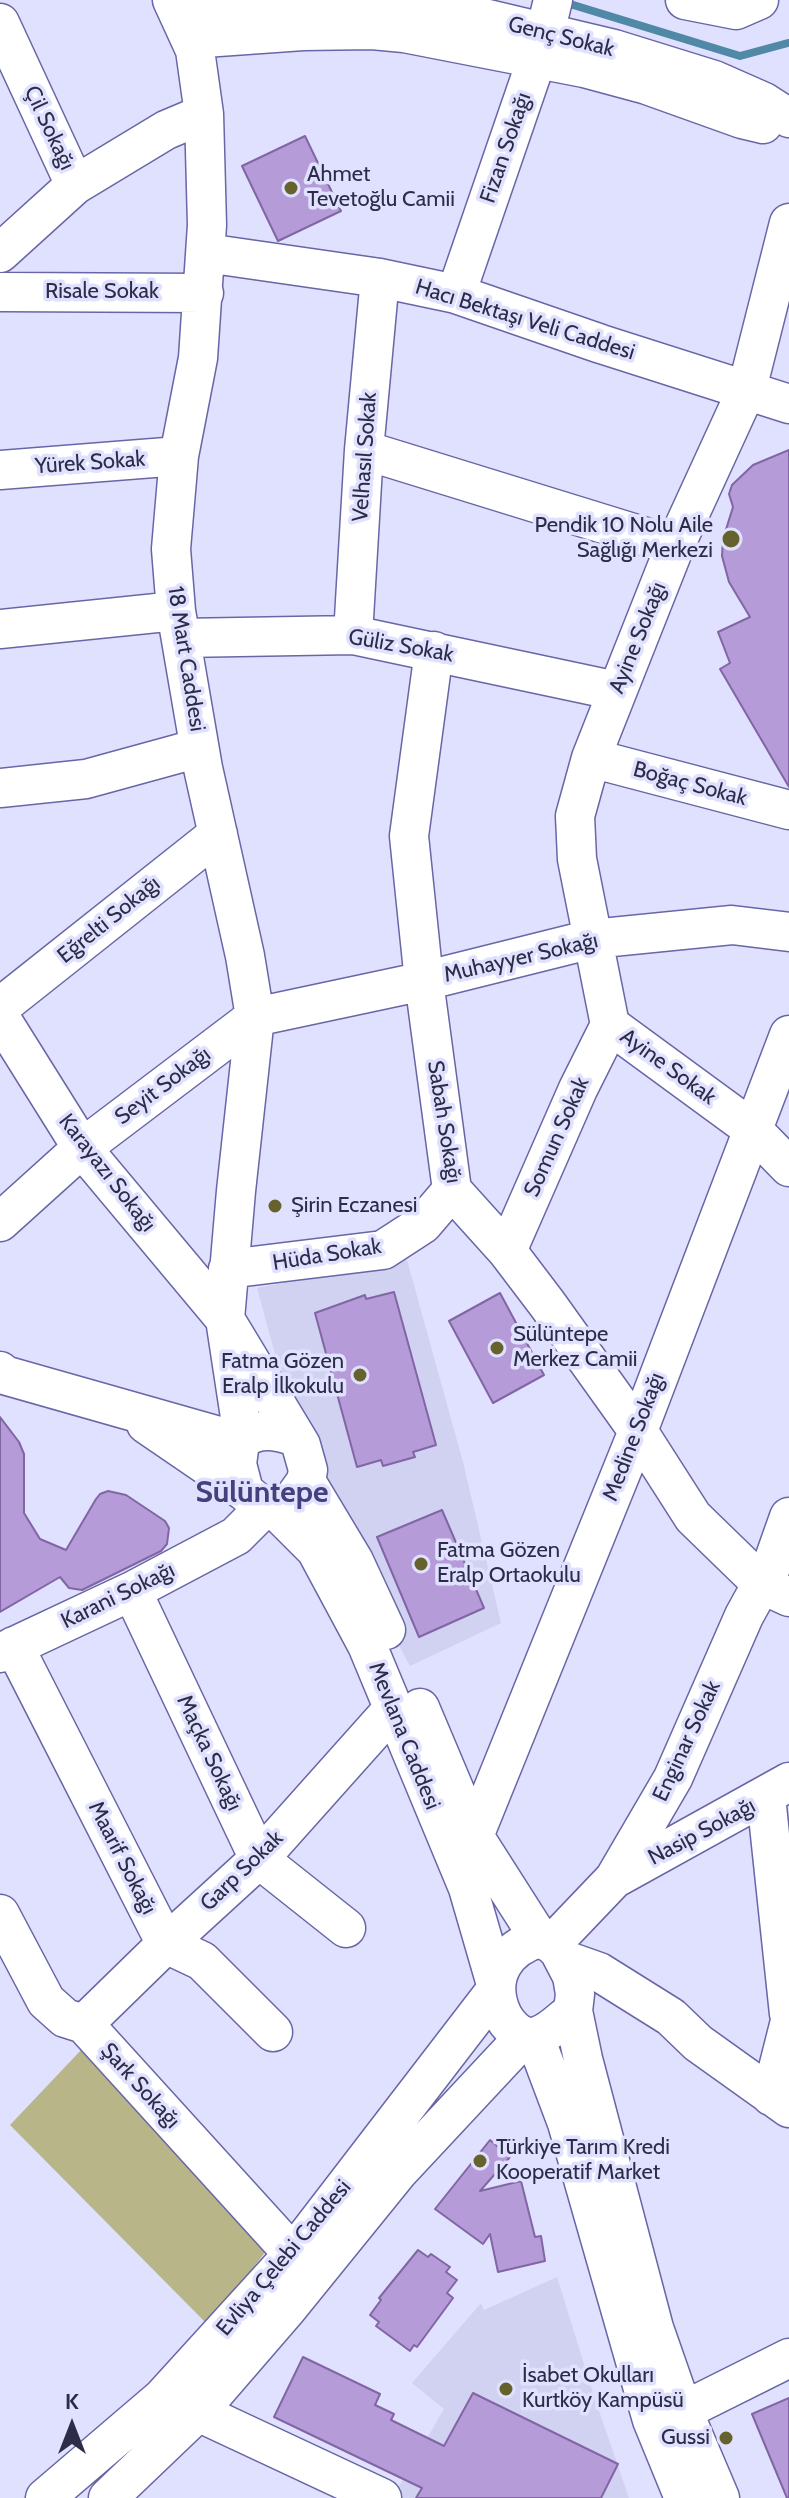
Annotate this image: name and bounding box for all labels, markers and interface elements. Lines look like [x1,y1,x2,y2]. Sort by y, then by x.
street label: Genç Sokak [505,11,617,63]
street label: Çil Sokağı [18,82,80,174]
street label: Fizan Sokağı [475,89,537,207]
place label: Ahmet Tevetoğlu Camii [307,162,455,214]
marker: Ahmet Tevetoğlu Camii [282,179,300,197]
street label: Hacı Bektaşı Veli Caddesi [412,274,638,366]
street label: Risale Sokak [45,279,159,305]
street label: Velhasıl Sokak [347,391,383,523]
street label: Yürek Sokak [34,446,146,480]
place label: Pendik 10 Nolu Aile Sağlığı Merkezi [534,513,713,564]
marker: Pendik 10 Nolu Aile Sağlığı Merkezi [720,528,742,550]
street label: Ayine Sokağı [604,578,672,698]
street label: 18 Mart Caddesi [161,585,211,733]
street label: Güliz Sokak [346,624,456,668]
street label: Boğaç Sokak [630,756,750,812]
street label: Eğrelti Sokağı [52,871,166,969]
street label: Muhayyer Sokağı [441,927,601,989]
street label: Ayine Sokak [615,1023,721,1111]
street label: Seyit Sokağı [110,1041,216,1131]
street label: Sabah Sokağı [421,1059,467,1185]
street label: Somun Sokak [519,1073,595,1201]
street label: Karayazı Sokağı [53,1109,161,1237]
place label: Şirin Eczanesi [291,1193,417,1219]
marker: Şirin Eczanesi [266,1197,284,1215]
street label: Hüda Sokak [271,1233,383,1277]
place label: Sülüntepe Merkez Camii [513,1322,637,1374]
marker: Sülüntepe Merkez Camii [488,1339,506,1357]
place label: Fatma Gözen Eralp İlkokulu [221,1349,344,1400]
marker: Fatma Gözen Eralp İlkokulu [351,1366,369,1384]
street label: Medine Sokağı [597,1369,671,1505]
district label: Sülüntepe [196,1475,328,1511]
place label: Fatma Gözen Eralp Ortaokulu [437,1538,581,1590]
marker: Fatma Gözen Eralp Ortaokulu [412,1555,430,1573]
street label: Karani Sokağı [57,1557,179,1635]
street label: Mevlana Caddesi [362,1658,446,1814]
street label: Enginar Sokak [648,1676,726,1806]
street label: Maçka Sokağı [171,1691,247,1815]
street label: Nasip Sokağı [644,1793,760,1871]
street label: Maarif Sokağı [82,1797,162,1919]
street label: Garp Sokak [195,1825,289,1917]
street label: Şark Sokağı [95,2038,185,2134]
place label: Türkiye Tarım Kredi Kooperatif Market [496,2135,670,2186]
marker: Türkiye Tarım Kredi Kooperatif Market [471,2152,489,2170]
street label: Evliya Çelebi Caddesi [211,2175,357,2341]
place label: İsabet Okulları Kurtköy Kampüsü [522,2363,684,2414]
marker: İsabet Okulları Kurtköy Kampüsü [497,2380,515,2398]
north arrow [32,2386,112,2466]
text: K [65,2388,79,2415]
place label: Gussi [661,2425,710,2451]
marker: Gussi [717,2429,735,2447]

